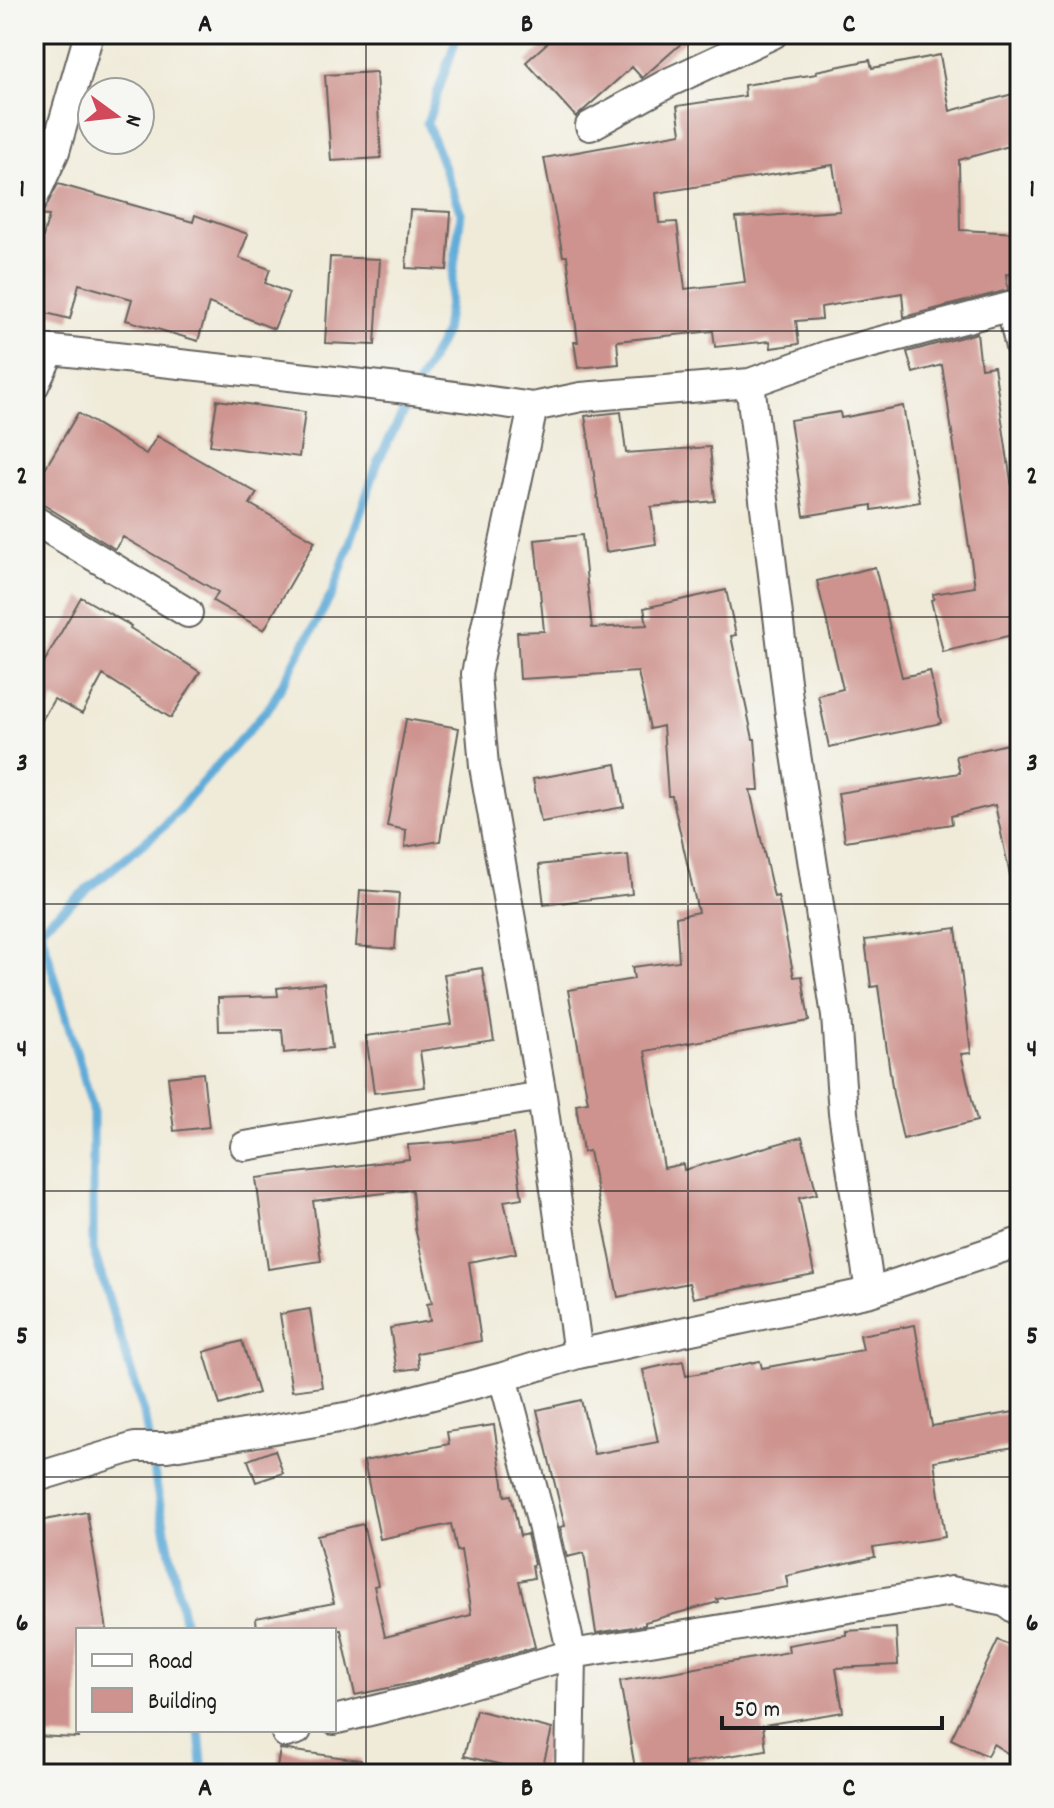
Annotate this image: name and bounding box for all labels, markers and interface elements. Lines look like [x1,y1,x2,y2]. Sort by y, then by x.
text: A [198,7,212,44]
text: B [521,7,533,44]
text: C [843,7,856,44]
north arrow [76,76,156,156]
text: N [116,111,148,130]
text: 1 [19,172,25,209]
text: 1 [1029,172,1035,209]
text: 2 [16,459,28,496]
text: 2 [1026,459,1038,496]
text: 3 [16,746,28,783]
text: 3 [1026,746,1038,783]
text: 4 [17,1032,27,1069]
text: 4 [1027,1032,1037,1069]
text: 5 [16,1319,28,1356]
text: 5 [1026,1319,1038,1356]
text: 6 [16,1606,28,1643]
text: 6 [1026,1606,1038,1643]
legend [76,1628,336,1732]
text: Road [148,1646,193,1680]
scale bar [722,1680,942,1730]
text: Building [148,1686,217,1720]
text: 50 m [734,1694,780,1728]
text: A [198,1771,212,1808]
text: B [521,1771,533,1808]
text: C [843,1771,856,1808]

